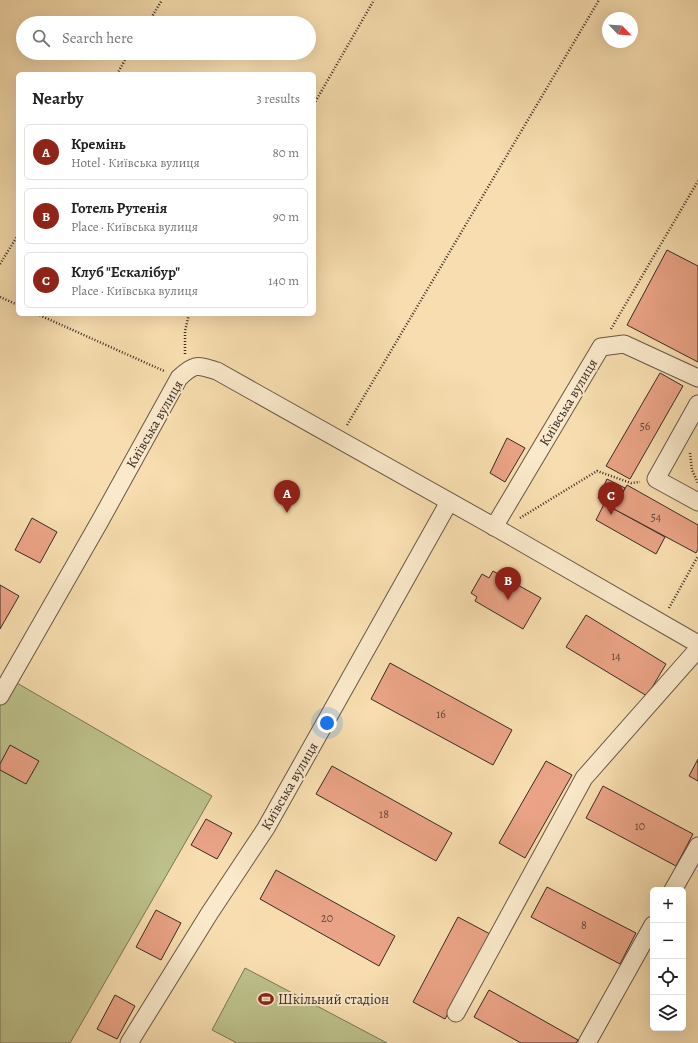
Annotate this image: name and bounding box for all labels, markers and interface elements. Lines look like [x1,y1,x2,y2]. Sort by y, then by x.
north arrow [602,12,638,48]
search box [16,16,316,60]
icon: search [30,27,52,49]
text: Search here [62,28,133,48]
text: Nearby [32,87,83,110]
text: 3 results [256,90,300,107]
text: Кремінь [71,134,126,154]
text: A [42,144,50,161]
text: 80 m [272,144,299,161]
text: Hotel · Київська вулиця [71,154,200,171]
text: Готель Рутенія [71,198,167,218]
text: B [42,208,50,225]
text: 90 m [273,208,299,225]
text: Place · Київська вулиця [71,218,198,235]
text: Клуб "Ескалібур" [71,262,180,282]
text: C [42,272,50,289]
text: 140 m [268,272,299,289]
text: Place · Київська вулиця [71,282,198,299]
street label: Київська вулиця [535,355,602,450]
street label: Київська вулиця [121,377,187,472]
house number: 56 [640,418,651,434]
pin: A [274,480,300,513]
pin: C [598,482,624,515]
house number: 54 [651,509,662,525]
pin: B [495,567,521,600]
house number: 14 [611,648,621,664]
house number: 16 [436,706,446,722]
your location [317,713,337,733]
street label: Київська вулиця [256,739,322,834]
house number: 18 [379,806,389,822]
house number: 10 [635,818,645,834]
map controls [650,887,686,1031]
button: + [650,887,686,923]
house number: 20 [321,910,333,926]
house number: 8 [581,917,587,933]
button: − [650,923,686,959]
button: locate [650,959,686,995]
sports icon: Шкільний стадіон [257,990,275,1008]
place label: Шкільний стадіон [278,990,389,1009]
button: layers [650,995,686,1031]

